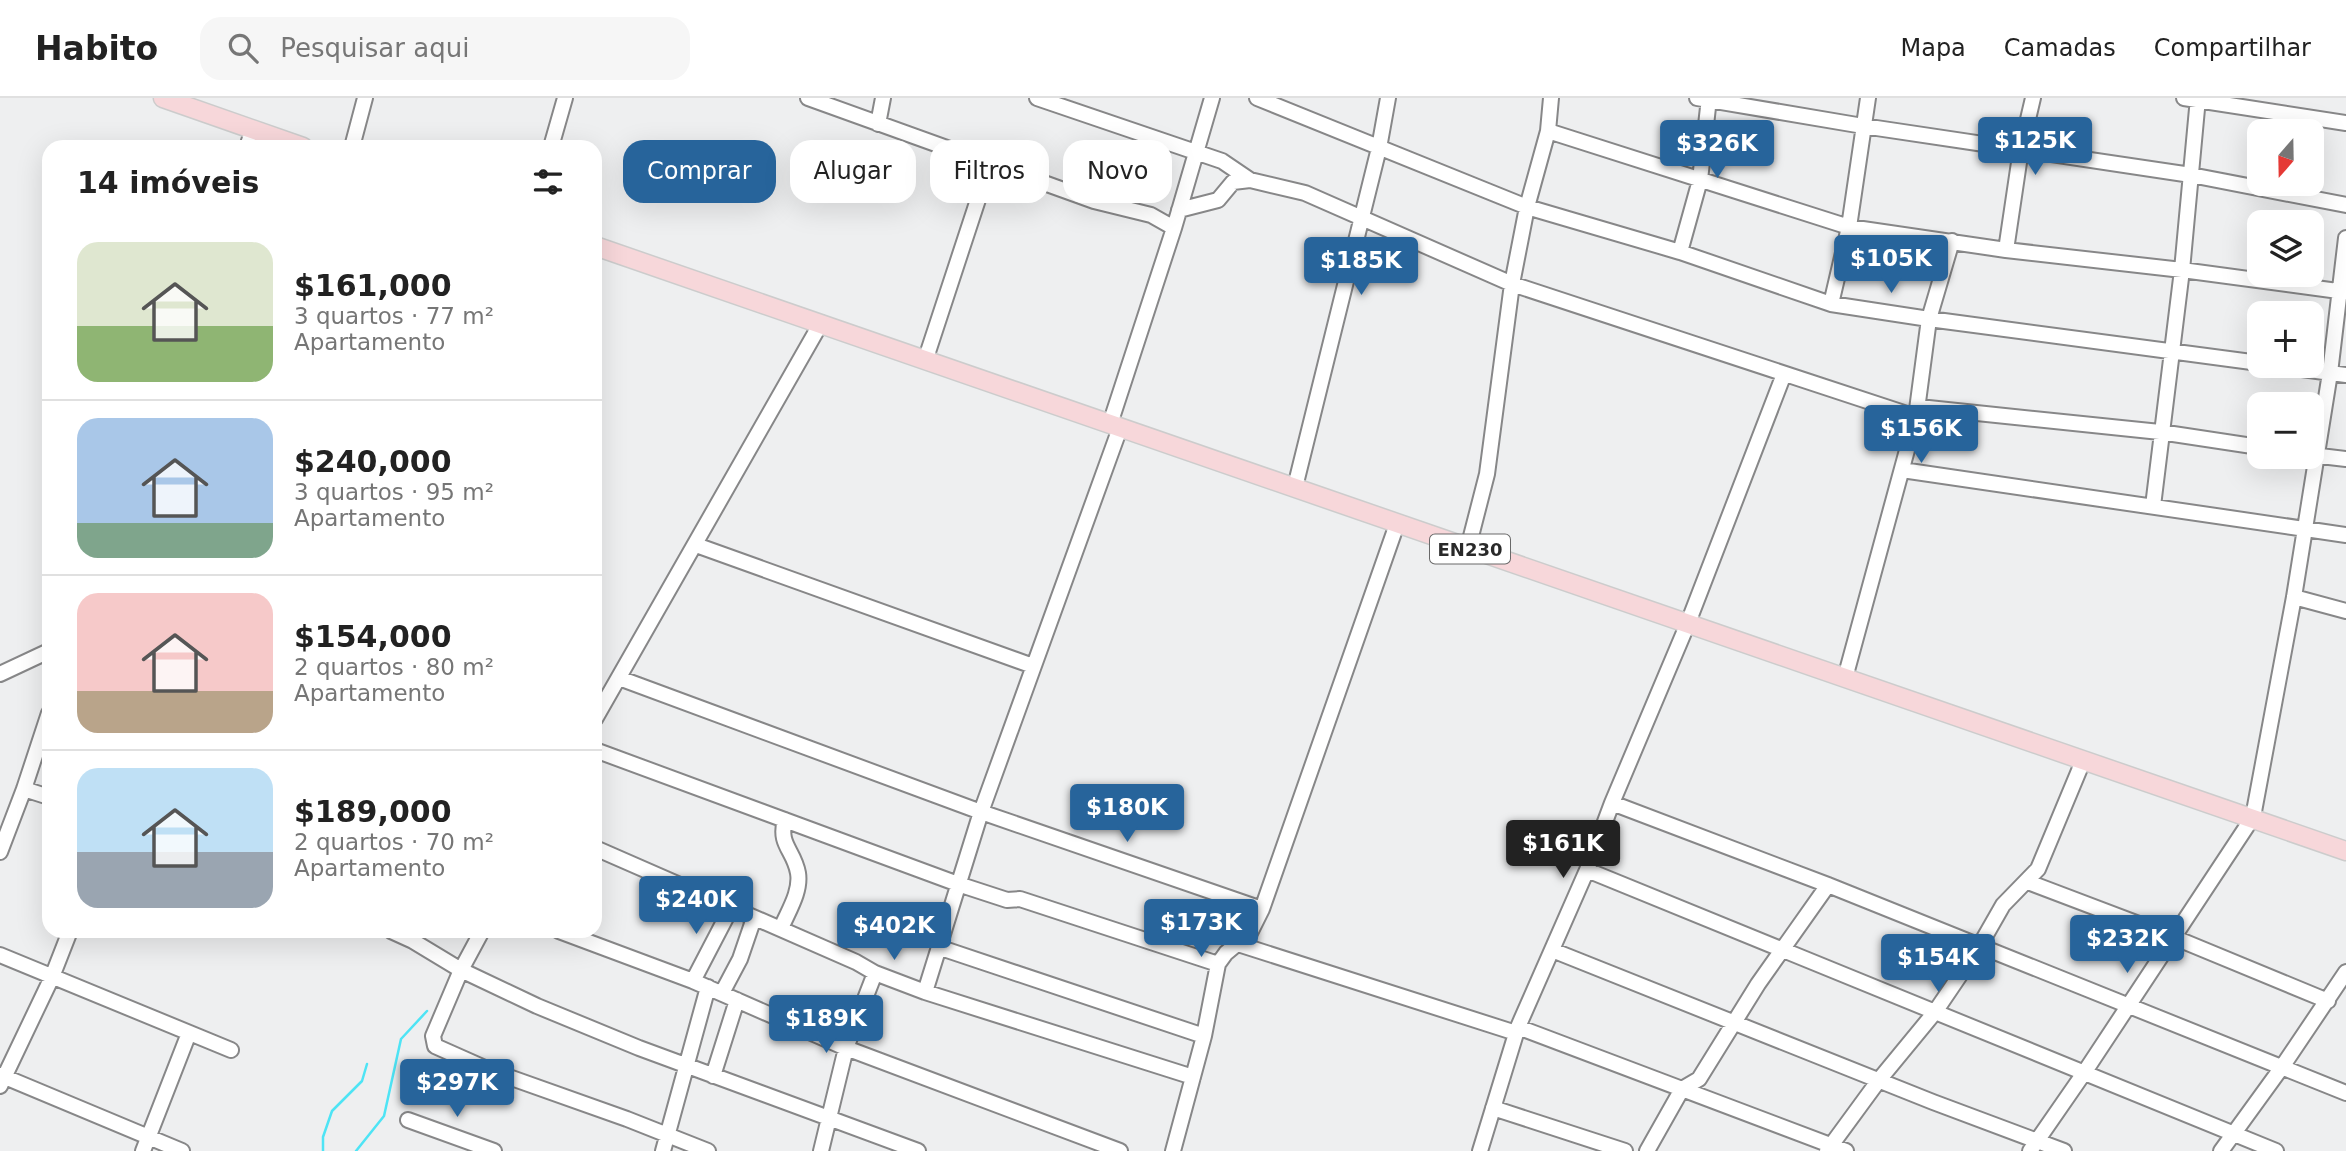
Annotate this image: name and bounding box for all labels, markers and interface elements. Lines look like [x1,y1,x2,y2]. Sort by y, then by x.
search box [200,17,690,80]
text: Habito [35,29,158,68]
icon: search [224,29,262,67]
text: Pesquisar aqui [280,33,469,63]
text: Mapa [1900,34,1966,62]
text: Camadas [2004,34,2116,62]
text: Compartilhar [2154,34,2311,62]
pin: $125K [1986,118,2084,177]
north arrow [2247,119,2324,196]
map controls [2247,119,2324,469]
pin: $326K [1668,120,1766,180]
text: $125K [1994,127,2076,153]
text: $326K [1676,130,1758,156]
chip: Comprar [623,140,776,203]
chip: Alugar [790,140,916,203]
chip: Filtros [930,140,1049,203]
chip: Novo [1063,140,1172,203]
icon: filters [529,163,567,201]
text: 14 imóveis [77,165,259,200]
button: layers [2247,210,2324,287]
pin: $105K [1842,236,1940,295]
pin: $185K [1312,238,1410,297]
text: $105K [1850,245,1932,271]
text: $185K [1320,247,1402,273]
text: $161,000 [294,268,452,303]
icon: home [133,270,217,354]
button: + [2247,301,2324,378]
text: 3 quartos · 77 m² [294,303,494,329]
text: Apartamento [294,329,445,355]
button: − [2247,392,2324,469]
pin: $156K [1872,406,1970,465]
text: $156K [1880,415,1962,441]
text: $240,000 [294,444,452,479]
icon: home [133,446,217,530]
text: 3 quartos · 95 m² [294,479,494,505]
text: Apartamento [294,505,445,531]
road number: EN230 [1430,534,1510,564]
text: $154,000 [294,619,452,654]
icon: home [133,621,217,705]
text: 2 quartos · 80 m² [294,654,494,680]
text: Apartamento [294,680,445,706]
pin: $180K [1078,784,1176,844]
text: $189,000 [294,794,452,829]
text: $180K [1086,794,1168,820]
icon: home [133,796,217,880]
pin: $161K [1514,820,1612,880]
text: 2 quartos · 70 m² [294,829,494,855]
text: $161K [1522,830,1604,856]
text: Apartamento [294,855,445,881]
pin: $240K [647,876,745,936]
text: $240K [655,886,737,912]
pin: $173K [1152,900,1250,959]
pin: $402K [845,902,943,962]
text: $173K [1160,909,1242,935]
text: $402K [853,912,935,938]
pin: $232K [2078,916,2176,975]
text: $232K [2086,925,2168,951]
pin: $154K [1889,934,1987,994]
text: $154K [1897,944,1979,970]
pin: $189K [777,996,875,1055]
text: $189K [785,1005,867,1031]
pin: $297K [408,1060,506,1119]
text: $297K [416,1069,498,1095]

